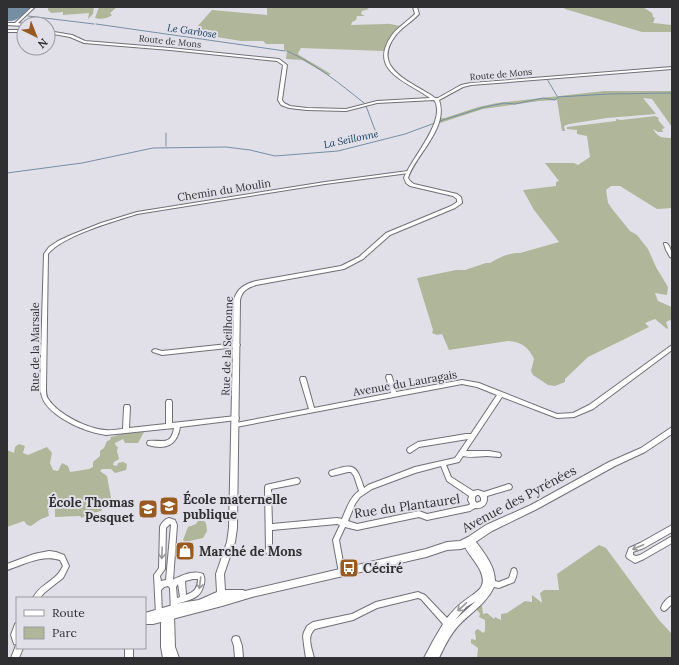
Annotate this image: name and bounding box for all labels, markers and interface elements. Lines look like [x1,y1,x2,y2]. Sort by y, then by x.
north arrow [16,16,56,56]
water label: Le Garbose [166,21,218,41]
street label: Route de Mons [138,32,202,50]
text: N [35,35,51,52]
street label: Route de Mons [469,66,533,82]
water label: La Seillonne [323,127,380,151]
street label: Chemin du Moulin [176,176,272,204]
street label: Rue de la Seilhonne [218,296,236,396]
street label: Rue de la Marsale [28,302,42,392]
street label: Avenue du Lauragais [351,367,458,399]
street label: Avenue des Pyrénées [458,462,579,537]
place label: École maternelle publique [183,490,287,523]
street label: Rue du Plantaurel [353,490,461,522]
place label: École Thomas Pesquet [48,493,135,526]
school or university icon: École maternelle publique [158,495,180,517]
school or university icon: École Thomas Pesquet [137,498,159,520]
shop icon: Marché de Mons [174,540,196,562]
place label: Marché de Mons [199,543,302,560]
one-way arrow [633,544,645,552]
one-way arrow [159,546,166,559]
bus stop icon: Céciré [338,557,360,579]
place label: Céciré [363,560,403,577]
one-way arrow [196,576,204,589]
legend [16,597,146,649]
one-way arrow [457,603,467,612]
text: Route [52,605,85,620]
text: Parc [52,625,77,640]

